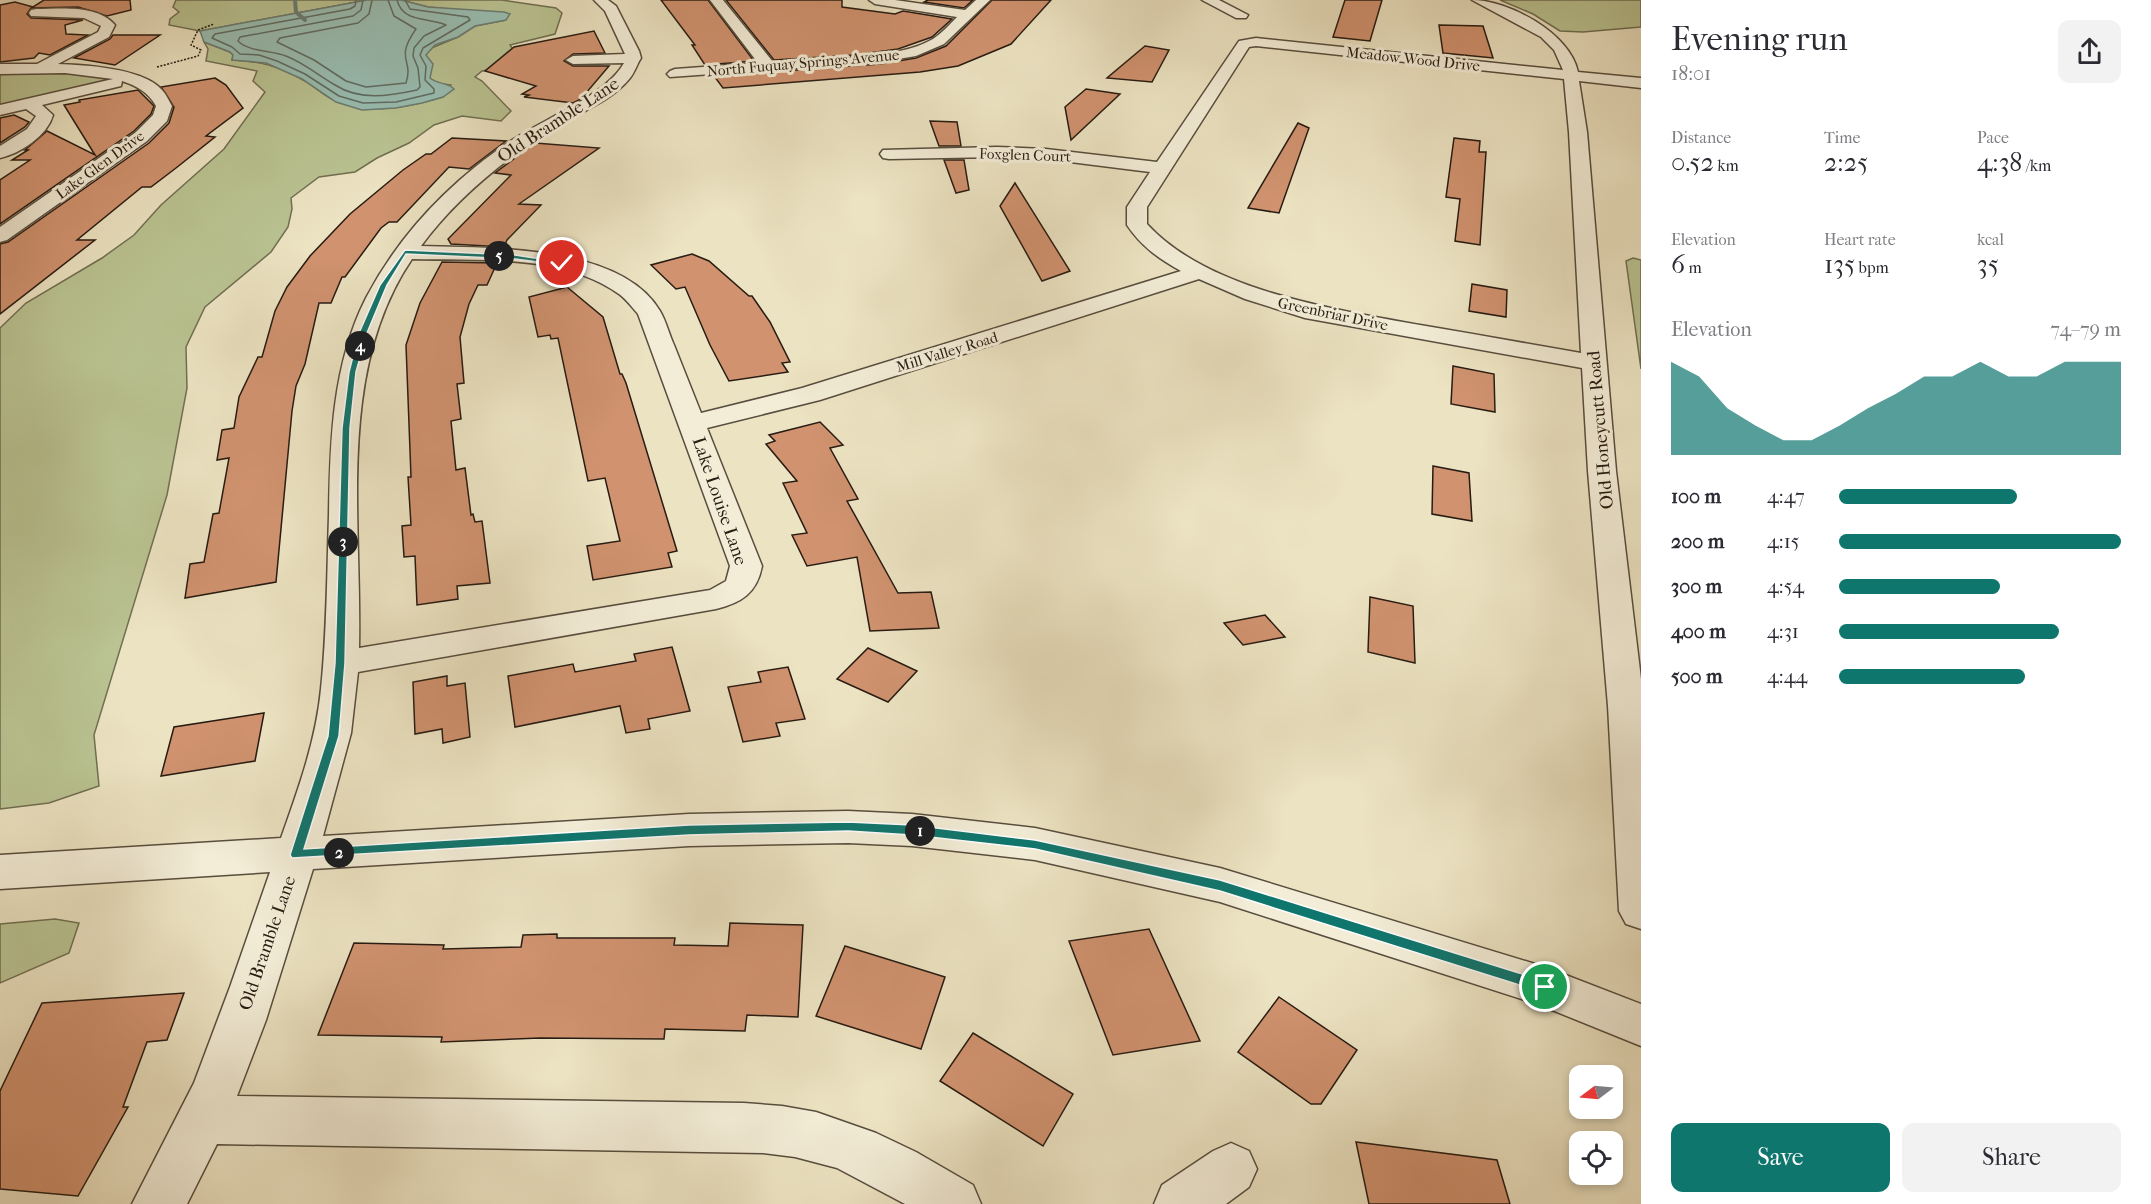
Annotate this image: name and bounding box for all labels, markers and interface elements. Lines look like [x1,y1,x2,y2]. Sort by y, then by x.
text: Evening run [1671,20,1848,59]
button: share [2058,20,2121,83]
street label: Meadow Wood Drive [1345,43,1482,75]
street label: North Fuquay Springs Avenue [706,46,901,80]
text: 18:01 [1671,62,1711,85]
street label: Old Bramble Lane [494,73,623,168]
street label: Lake Glen Drive [52,127,148,203]
text: Distance [1671,128,1731,147]
text: Time [1824,128,1860,147]
text: Pace [1977,128,2009,147]
street label: Foxglen Court [979,144,1072,166]
text: 0.52 [1671,147,1714,178]
text: 2:25 [1824,147,1868,178]
text: 4:38 [1977,147,2022,178]
text: km [1714,156,1739,175]
text: /km [2022,156,2051,175]
text: Elevation [1671,230,1736,249]
text: Heart rate [1824,230,1896,249]
text: kcal [1977,230,2004,249]
pin [536,237,587,288]
pin: 5 [484,241,514,271]
text: 5 [496,246,502,265]
icon: check [545,246,578,279]
text: 6 [1671,249,1685,280]
text: 135 [1824,249,1855,280]
text: 35 [1977,249,1999,280]
text: m [1685,258,1702,277]
text: bpm [1855,258,1889,277]
street label: Greenbriar Drive [1276,294,1390,335]
text: Elevation [1671,318,1752,341]
text: 74–79 m [2050,318,2121,341]
street label: Mill Valley Road [894,328,1001,376]
pin: 4 [345,331,375,361]
text: 4 [355,336,365,355]
street label: Old Honeycutt Road [1583,350,1618,510]
street label: Lake Louise Lane [688,434,751,568]
text: 100 m [1671,485,1721,508]
text: 4:47 [1767,485,1805,508]
pin: 3 [328,527,358,557]
text: 200 m [1671,530,1724,553]
text: 4:15 [1767,530,1799,553]
text: 3 [340,532,346,551]
text: 300 m [1671,575,1722,598]
text: 4:54 [1767,575,1804,598]
text: 400 m [1671,620,1726,643]
text: 4:31 [1767,620,1799,643]
text: 500 m [1671,665,1723,688]
text: 4:44 [1767,665,1807,688]
pin: 1 [905,816,935,846]
text: 1 [917,821,923,840]
pin: 2 [324,838,354,868]
text: 2 [335,843,343,862]
street label: Old Bramble Lane [235,873,300,1013]
pin [1519,961,1570,1012]
icon: arrive [1528,970,1561,1003]
north arrow [1569,1065,1623,1119]
map controls [1569,1065,1623,1185]
button: Save [1671,1123,1890,1192]
button: Share [1902,1123,2121,1192]
button: locate [1569,1131,1623,1185]

